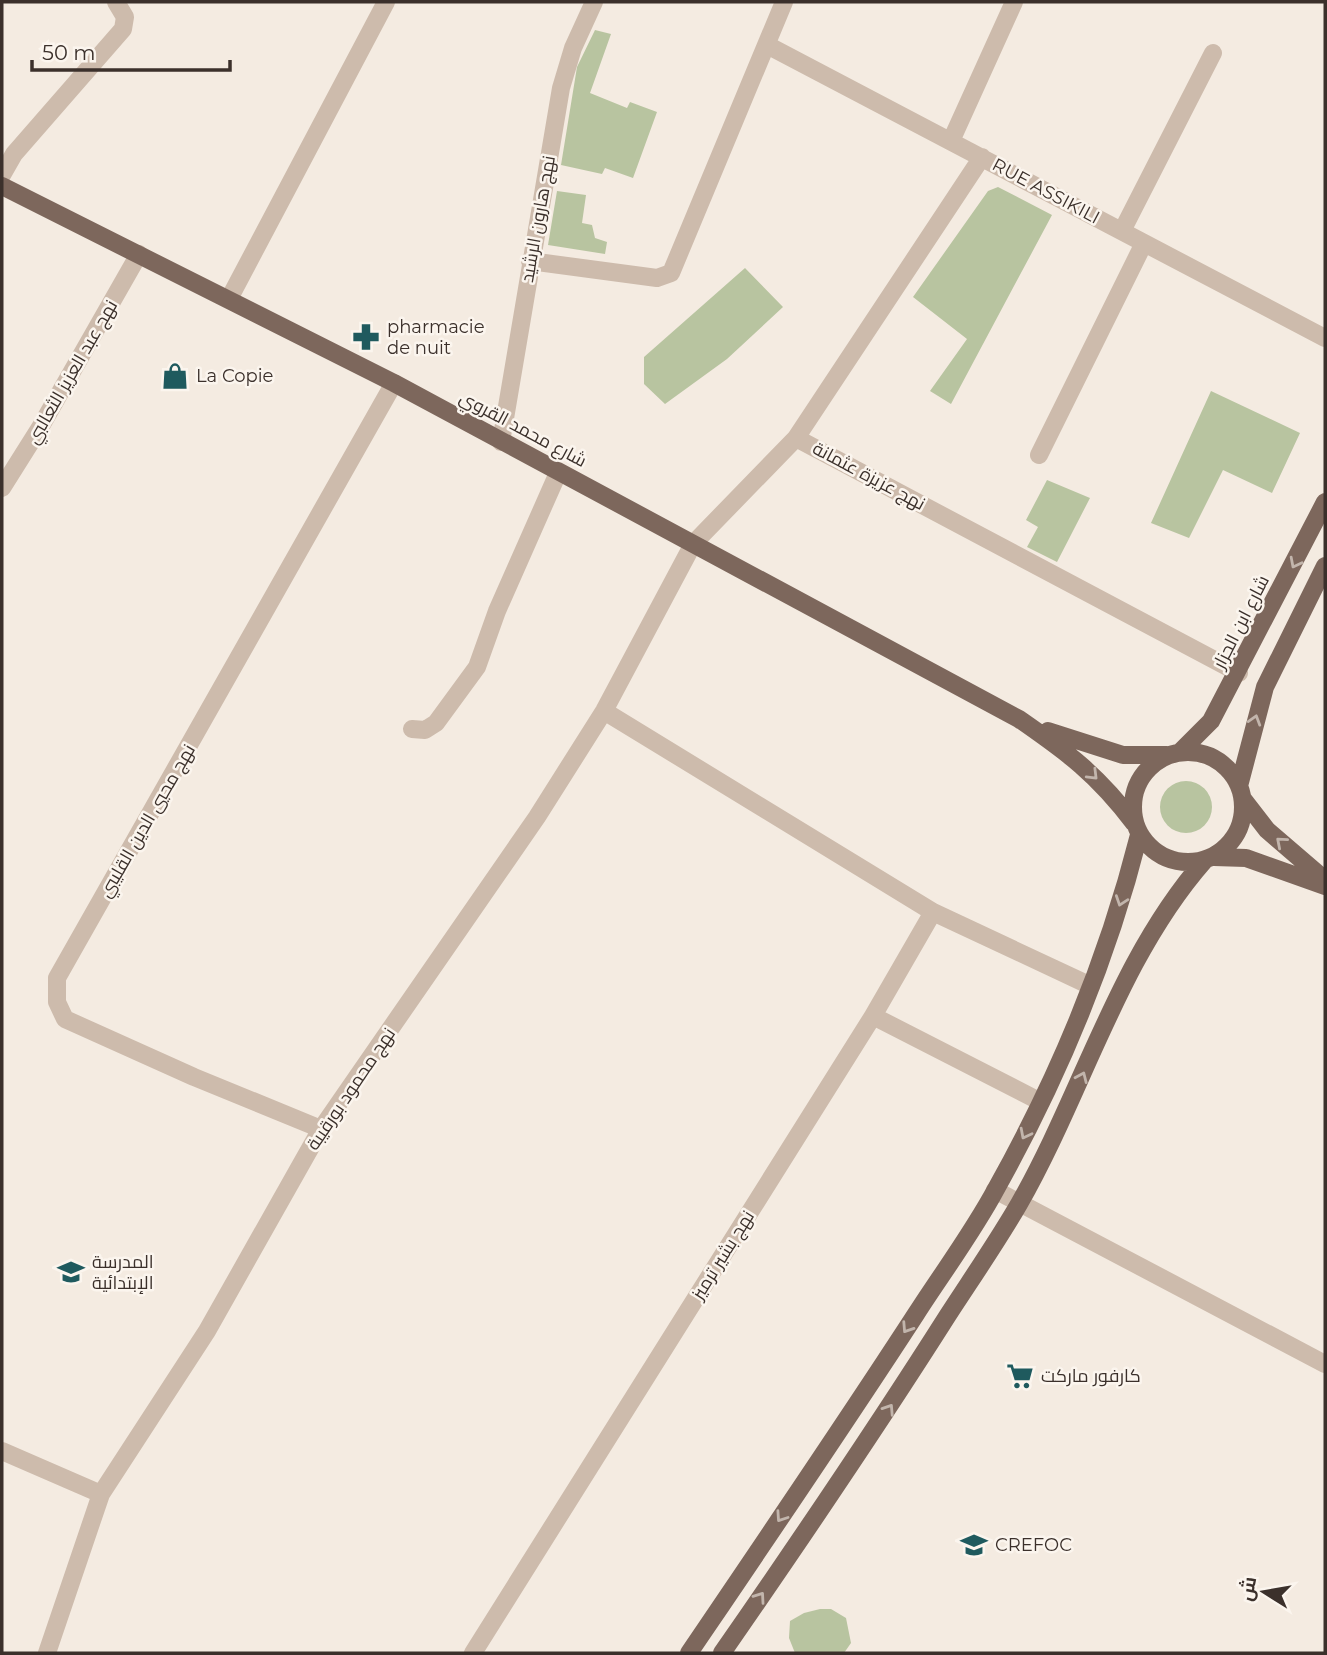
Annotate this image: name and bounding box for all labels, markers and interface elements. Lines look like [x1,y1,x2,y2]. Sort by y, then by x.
scale bar [32,28,229,72]
text: 50 m [42,40,96,65]
street label: RUE ASSIKILI [988,153,1104,229]
street label: نهج هارون الرشيد [516,154,561,284]
street label: نهج عبد العزيز الثعالبي [22,296,125,449]
place label: pharmacie de nuit [387,316,485,359]
pharmacy icon: pharmacie de nuit [351,322,381,352]
shop icon: La Copie [160,361,190,391]
place label: La Copie [196,365,274,387]
street label: شارع محمد القروي [454,386,590,474]
street label: نهج عزيزة عثمانة [809,437,929,516]
one-way arrow [1289,556,1303,568]
street label: شارع ابن الجزار [1208,571,1275,674]
one-way arrow [1247,714,1261,726]
street label: نهج محيي الدين القليبي [94,740,202,903]
one-way arrow [1085,766,1098,779]
one-way arrow [1276,838,1289,850]
one-way arrow [1115,895,1129,907]
street label: نهج محمود بورقيبة [302,1024,401,1155]
one-way arrow [1074,1072,1088,1084]
one-way arrow [1019,1127,1033,1139]
street label: نهج بشير ترميز [686,1206,760,1305]
place label: المدرسة الإبتدائية [92,1251,154,1294]
school or university icon: المدرسة الإبتدائية [56,1257,86,1287]
one-way arrow [902,1320,915,1333]
supermarket icon: كارفور ماركت [1005,1361,1035,1391]
place label: كارفور ماركت [1041,1365,1141,1387]
one-way arrow [880,1404,893,1417]
one-way arrow [776,1510,789,1523]
school or university icon: CREFOC [959,1530,989,1560]
place label: CREFOC [995,1534,1072,1556]
north arrow [1229,1557,1299,1627]
text: ش [1234,1575,1261,1603]
one-way arrow [752,1592,764,1605]

